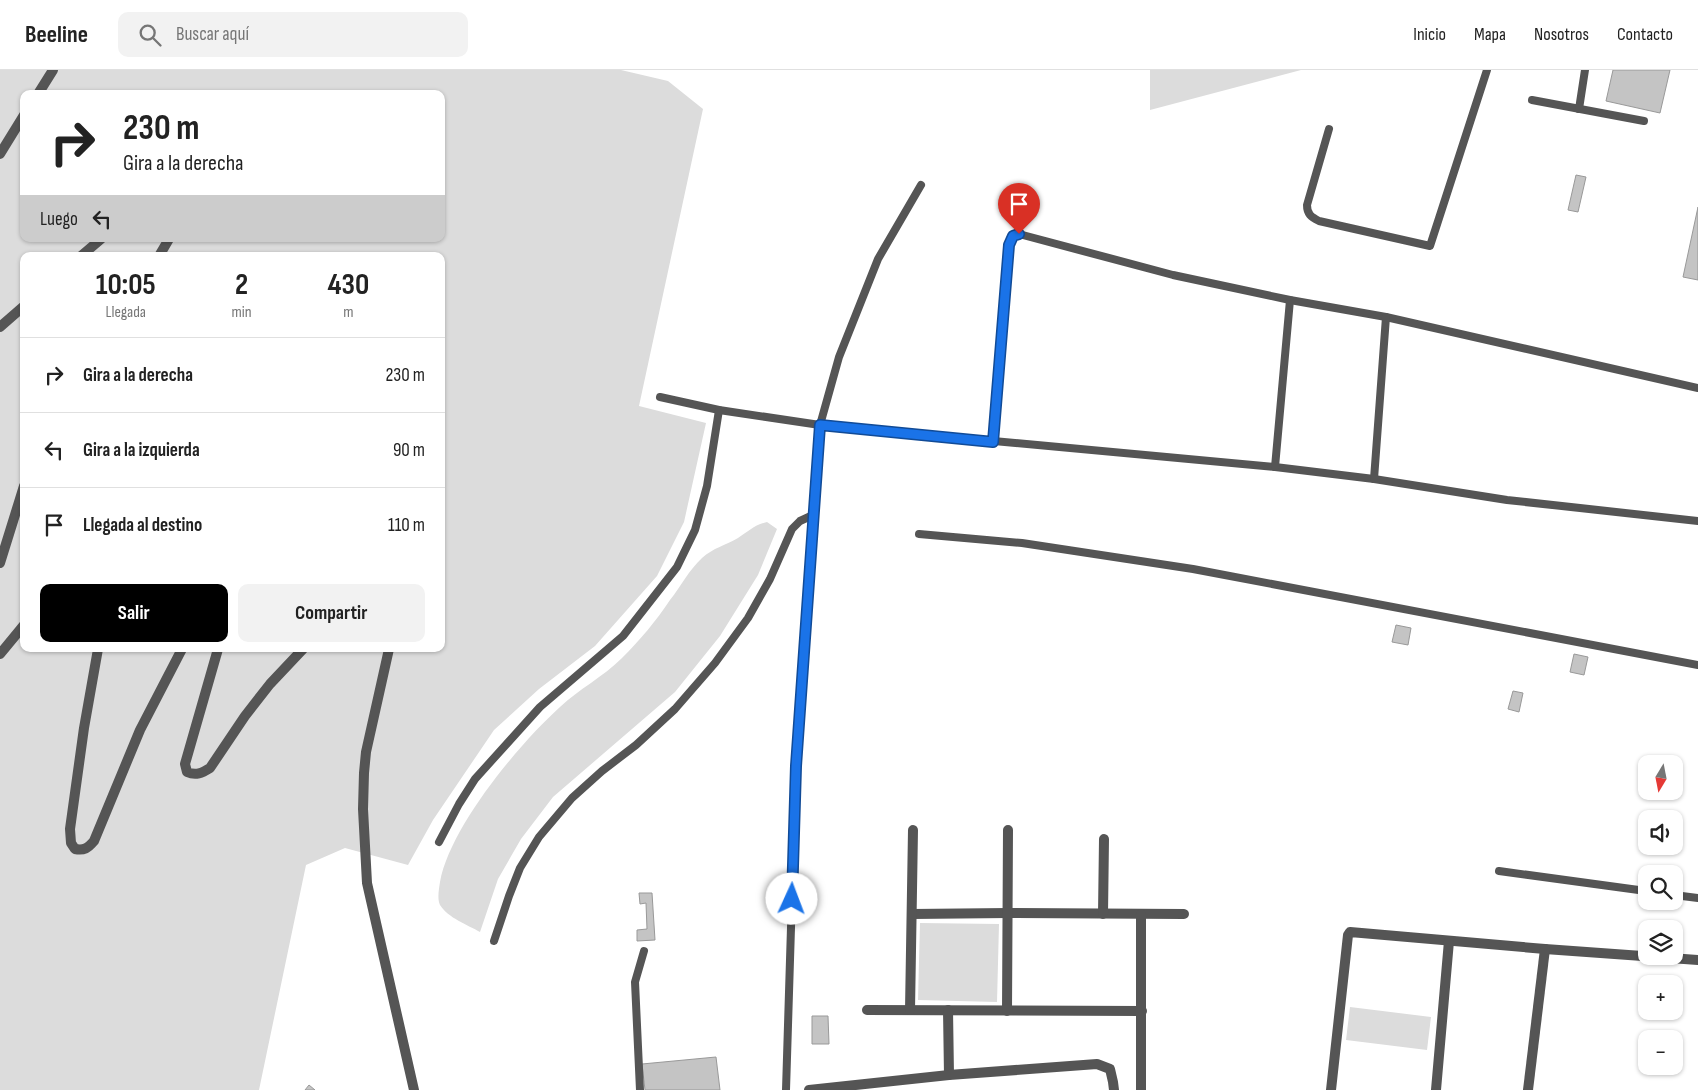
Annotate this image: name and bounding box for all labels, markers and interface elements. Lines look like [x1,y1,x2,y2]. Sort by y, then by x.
search box [118,12,468,57]
text: Beeline [25,20,88,49]
icon: search [136,21,164,49]
text: Buscar aquí [176,23,249,46]
text: Inicio [1413,24,1446,45]
text: Mapa [1474,24,1506,45]
text: Nosotros [1534,24,1589,45]
text: Contacto [1617,24,1673,45]
text: 230 m [123,107,199,150]
icon: right [40,110,105,175]
text: Gira a la derecha [123,150,244,177]
pin [998,183,1040,234]
icon: arrive [1005,190,1033,218]
icon: left [88,205,116,233]
text: Luego [40,208,78,231]
text: 10:05 [96,267,156,303]
text: 2 [235,267,248,303]
text: 430 [327,267,369,303]
text: Llegada [106,303,146,322]
text: min [232,303,252,322]
text: m [343,303,353,322]
icon: right [40,361,68,389]
text: Gira a la derecha [83,364,193,387]
text: 230 m [385,364,425,387]
icon: left [40,436,68,464]
text: Gira a la izquierda [83,439,200,462]
text: 90 m [393,439,425,462]
icon: arrive [40,511,68,539]
text: Llegada al destino [83,514,202,537]
text: 110 m [388,514,425,537]
button: Salir [40,584,228,642]
button: Compartir [238,584,425,642]
north arrow [1638,755,1682,800]
map controls [1638,755,1683,1075]
button: sound [1638,810,1683,855]
button: search [1638,865,1683,910]
position arrow [765,872,817,924]
button: layers [1638,920,1683,965]
button: + [1638,975,1683,1020]
button: − [1638,1030,1683,1075]

